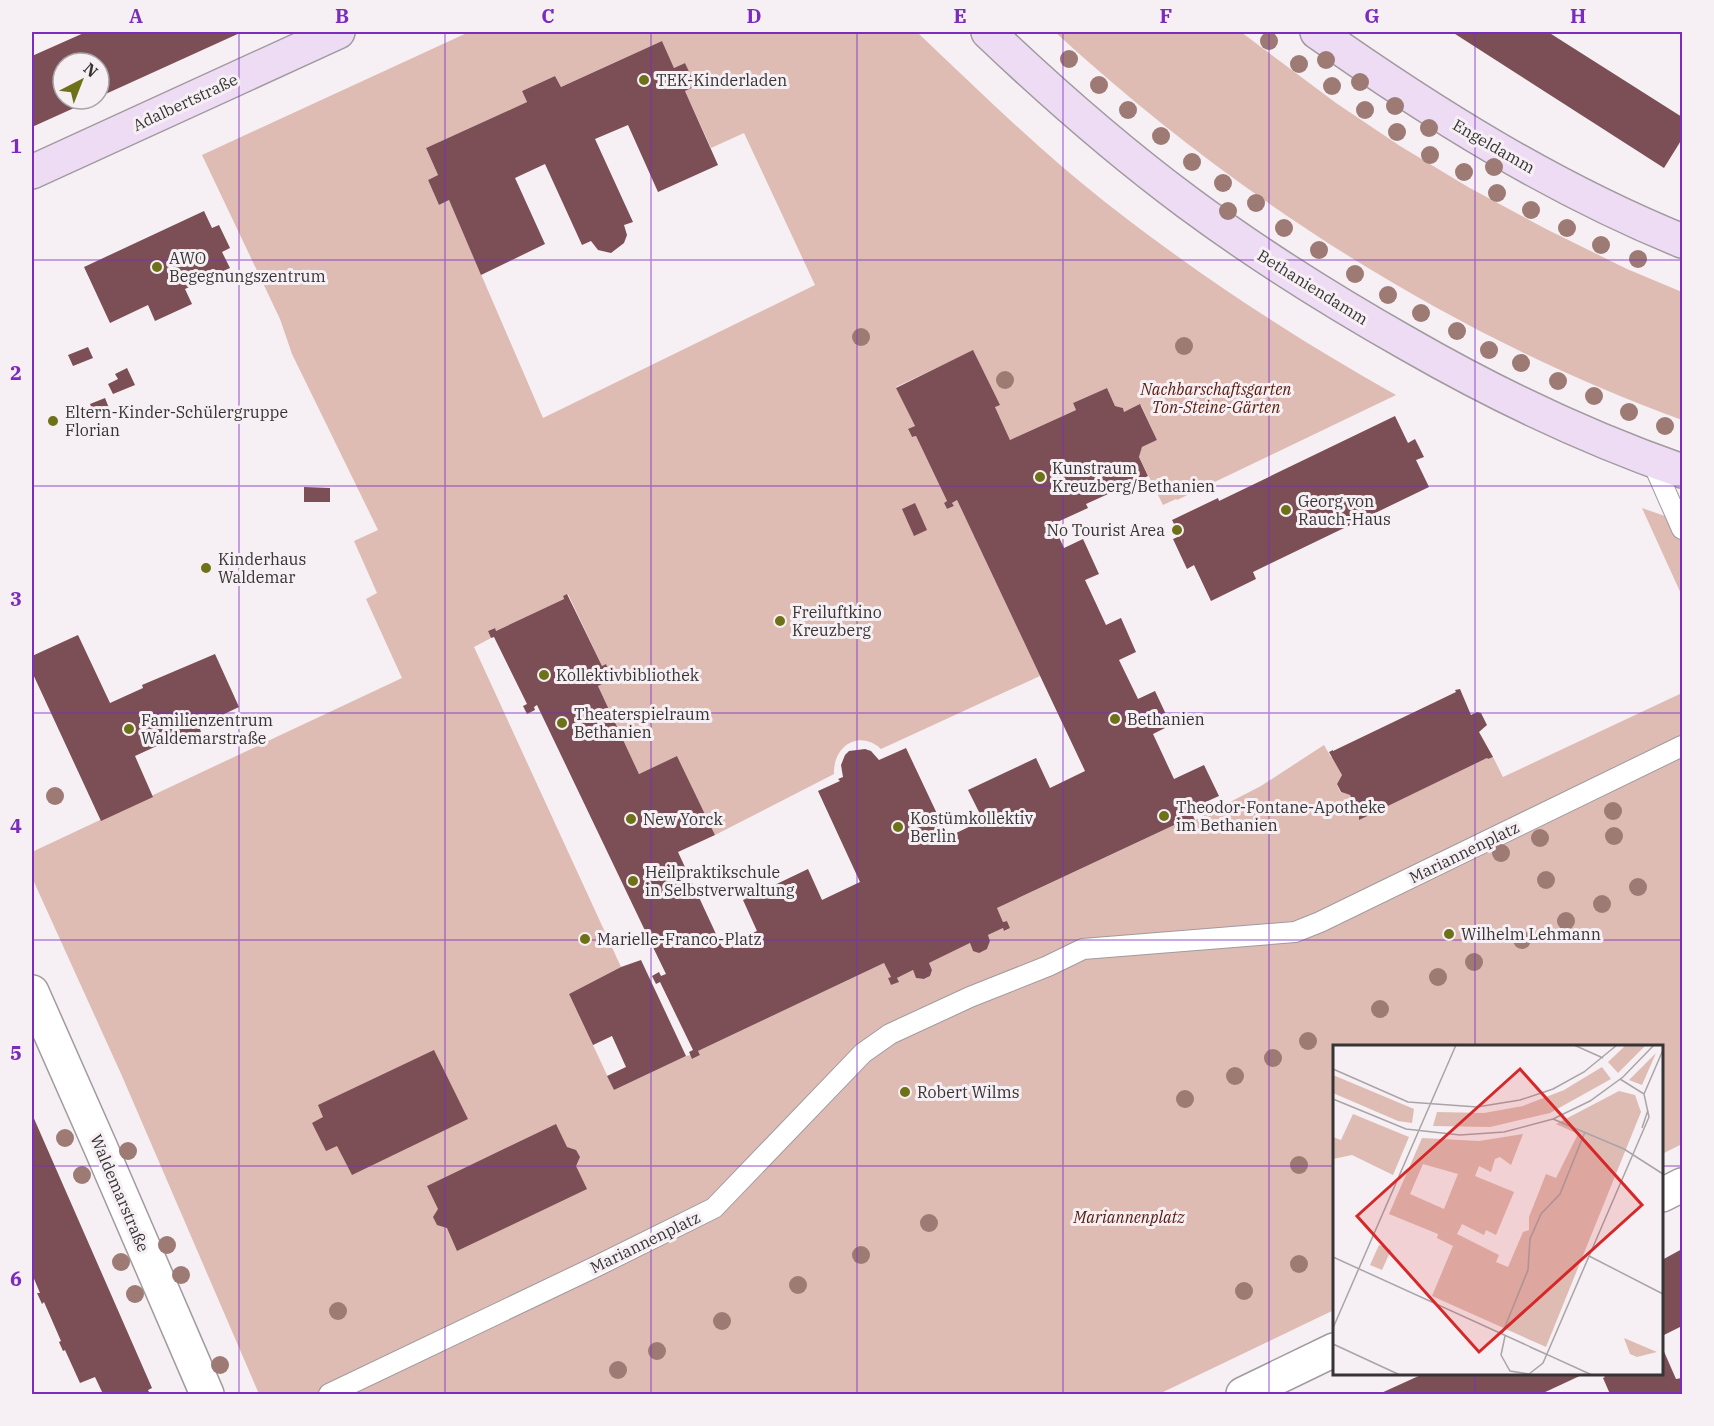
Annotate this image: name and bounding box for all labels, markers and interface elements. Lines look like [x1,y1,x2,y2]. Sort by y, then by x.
text: A [129,2,143,29]
text: B [335,2,349,29]
text: C [541,2,555,29]
text: D [746,2,762,29]
text: E [953,2,967,29]
text: F [1160,2,1172,29]
text: G [1364,2,1380,29]
text: H [1570,2,1586,29]
north arrow [51,51,111,111]
text: N [80,58,102,82]
street label: Adalbertstraße [129,69,241,135]
place label: TEK-Kinderladen [656,70,787,90]
marker: TEK-Kinderladen [637,73,651,87]
street label: Engeldamm [1449,114,1539,178]
text: 1 [10,132,22,159]
street label: Bethaniendamm [1254,245,1372,329]
place label: AWO Begegnungszentrum [169,248,326,286]
marker: AWO Begegnungszentrum [150,260,164,274]
text: 2 [10,359,22,386]
park label: Nachbarschaftsgarten Ton-Steine-Gärten [1140,379,1291,417]
place label: Eltern-Kinder-Schülergruppe Florian [65,402,288,440]
marker: Eltern-Kinder-Schülergruppe Florian [46,414,60,428]
place label: Kunstraum Kreuzberg/Bethanien [1052,458,1215,496]
marker: Kunstraum Kreuzberg/Bethanien [1033,470,1047,484]
place label: Georg von Rauch-Haus [1298,491,1391,529]
marker: Georg von Rauch-Haus [1279,503,1293,517]
place label: No Tourist Area [1047,520,1165,540]
marker: No Tourist Area [1170,523,1184,537]
place label: Kinderhaus Waldemar [218,549,306,587]
marker: Kinderhaus Waldemar [199,561,213,575]
text: 3 [10,585,22,612]
place label: Freiluftkino Kreuzberg [792,602,882,640]
marker: Freiluftkino Kreuzberg [773,614,787,628]
place label: Kollektivbibliothek [556,665,700,685]
marker: Kollektivbibliothek [537,668,551,682]
place label: Theaterspielraum Bethanien [574,704,710,742]
place label: Bethanien [1127,709,1205,729]
place label: Familienzentrum Waldemarstraße [141,710,273,748]
marker: Bethanien [1108,712,1122,726]
marker: Theaterspielraum Bethanien [555,716,569,730]
marker: Familienzentrum Waldemarstraße [122,722,136,736]
place label: Theodor-Fontane-Apotheke im Bethanien [1176,797,1386,835]
place label: Kostümkollektiv Berlin [910,808,1034,846]
place label: New Yorck [643,809,723,829]
marker: Theodor-Fontane-Apotheke im Bethanien [1157,809,1171,823]
text: 4 [10,812,22,839]
marker: New Yorck [624,812,638,826]
street label: Mariannenplatz [1406,817,1522,887]
marker: Kostümkollektiv Berlin [891,820,905,834]
place label: Heilpraktikschule in Selbstverwaltung [645,862,795,900]
marker: Heilpraktikschule in Selbstverwaltung [626,874,640,888]
place label: Wilhelm Lehmann [1461,924,1601,944]
marker: Wilhelm Lehmann [1442,927,1456,941]
place label: Marielle-Franco-Platz [597,929,762,949]
marker: Marielle-Franco-Platz [578,932,592,946]
text: 5 [10,1039,22,1066]
inset map [1333,1045,1663,1375]
place label: Robert Wilms [917,1082,1020,1102]
marker: Robert Wilms [898,1085,912,1099]
street label: Waldemarstraße [86,1131,154,1255]
street label: Mariannenplatz [587,1207,703,1277]
park label: Mariannenplatz [1073,1207,1185,1227]
text: 6 [10,1265,22,1292]

